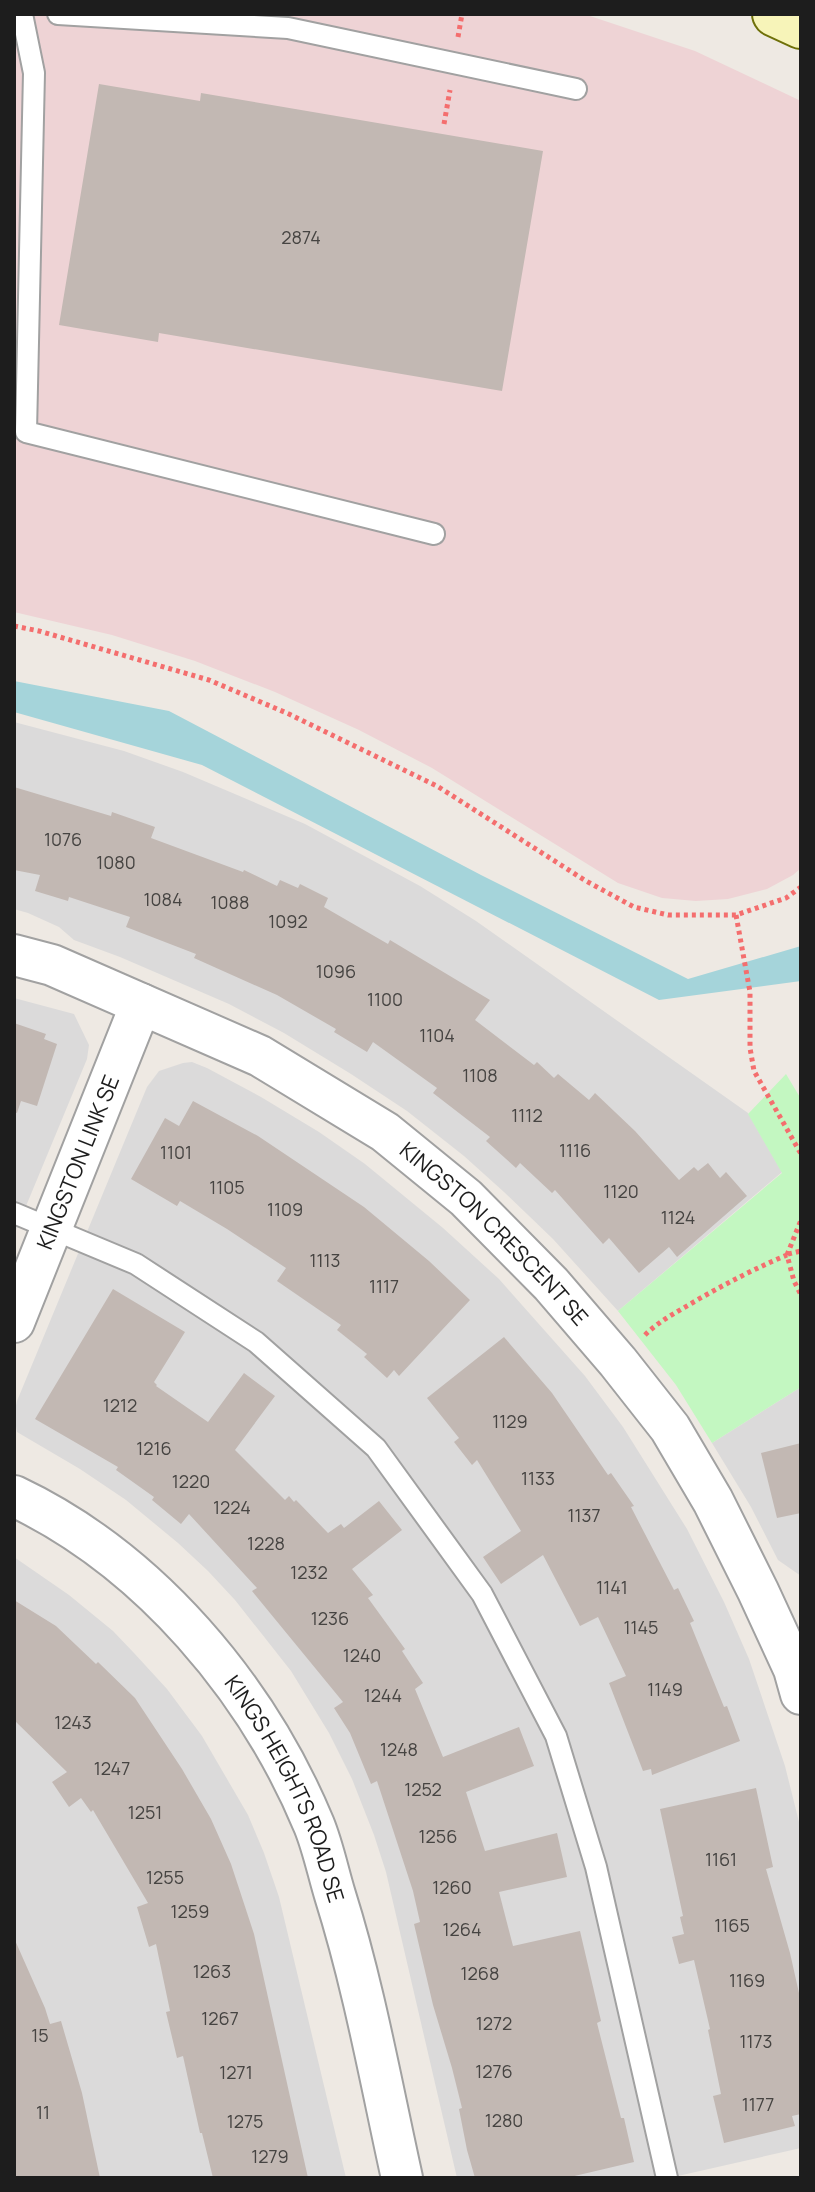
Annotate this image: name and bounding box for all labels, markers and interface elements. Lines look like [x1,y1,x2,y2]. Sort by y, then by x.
house number: 2874 [281,225,321,249]
house number: 1076 [44,827,82,851]
house number: 1080 [96,850,136,874]
house number: 1084 [143,887,183,911]
house number: 1088 [211,890,249,914]
house number: 1092 [268,909,308,933]
house number: 1096 [316,959,356,983]
house number: 1100 [367,987,403,1011]
house number: 1104 [419,1023,455,1047]
house number: 1108 [462,1063,498,1087]
street label: KINGSTON LINK SE [29,1071,126,1254]
house number: 1112 [511,1103,543,1127]
street label: KINGSTON CRESCENT SE [393,1135,595,1332]
house number: 1116 [559,1138,591,1162]
house number: 1101 [160,1140,192,1164]
house number: 1105 [209,1175,245,1199]
house number: 1120 [603,1179,639,1203]
house number: 1109 [267,1197,303,1221]
house number: 1124 [661,1205,695,1229]
house number: 1113 [309,1248,341,1272]
house number: 1117 [369,1274,399,1298]
house number: 1212 [103,1393,137,1417]
house number: 1129 [492,1409,528,1433]
house number: 1216 [136,1436,172,1460]
house number: 1133 [521,1466,555,1490]
house number: 1220 [172,1469,210,1493]
house number: 1224 [213,1495,251,1519]
house number: 1137 [567,1503,601,1527]
house number: 1228 [247,1531,285,1555]
house number: 1232 [290,1560,328,1584]
house number: 1141 [596,1575,628,1599]
house number: 1236 [311,1606,349,1630]
house number: 1145 [623,1615,659,1639]
house number: 1240 [343,1643,381,1667]
street label: KINGS HEIGHTS ROAD SE [218,1669,351,1906]
house number: 1149 [647,1677,683,1701]
house number: 1244 [364,1683,402,1707]
house number: 1243 [54,1710,92,1734]
house number: 1248 [380,1737,418,1761]
house number: 1247 [94,1756,130,1780]
house number: 1252 [404,1777,442,1801]
house number: 1251 [128,1800,162,1824]
house number: 1256 [419,1824,457,1848]
house number: 1161 [705,1847,737,1871]
house number: 1255 [146,1865,184,1889]
house number: 1260 [432,1875,472,1899]
house number: 1259 [171,1899,209,1923]
house number: 1165 [714,1913,750,1937]
house number: 1264 [442,1917,482,1941]
house number: 1263 [193,1959,231,1983]
house number: 1268 [461,1961,499,1985]
house number: 1169 [729,1968,765,1992]
house number: 1267 [201,2006,239,2030]
house number: 1272 [476,2011,512,2035]
house number: 15 [31,2023,49,2047]
house number: 1173 [739,2029,773,2053]
house number: 1276 [475,2059,513,2083]
house number: 1271 [219,2060,253,2084]
house number: 1177 [742,2092,774,2116]
house number: 11 [36,2100,50,2124]
house number: 1280 [485,2108,523,2132]
house number: 1275 [227,2109,263,2133]
house number: 1279 [251,2144,289,2168]

